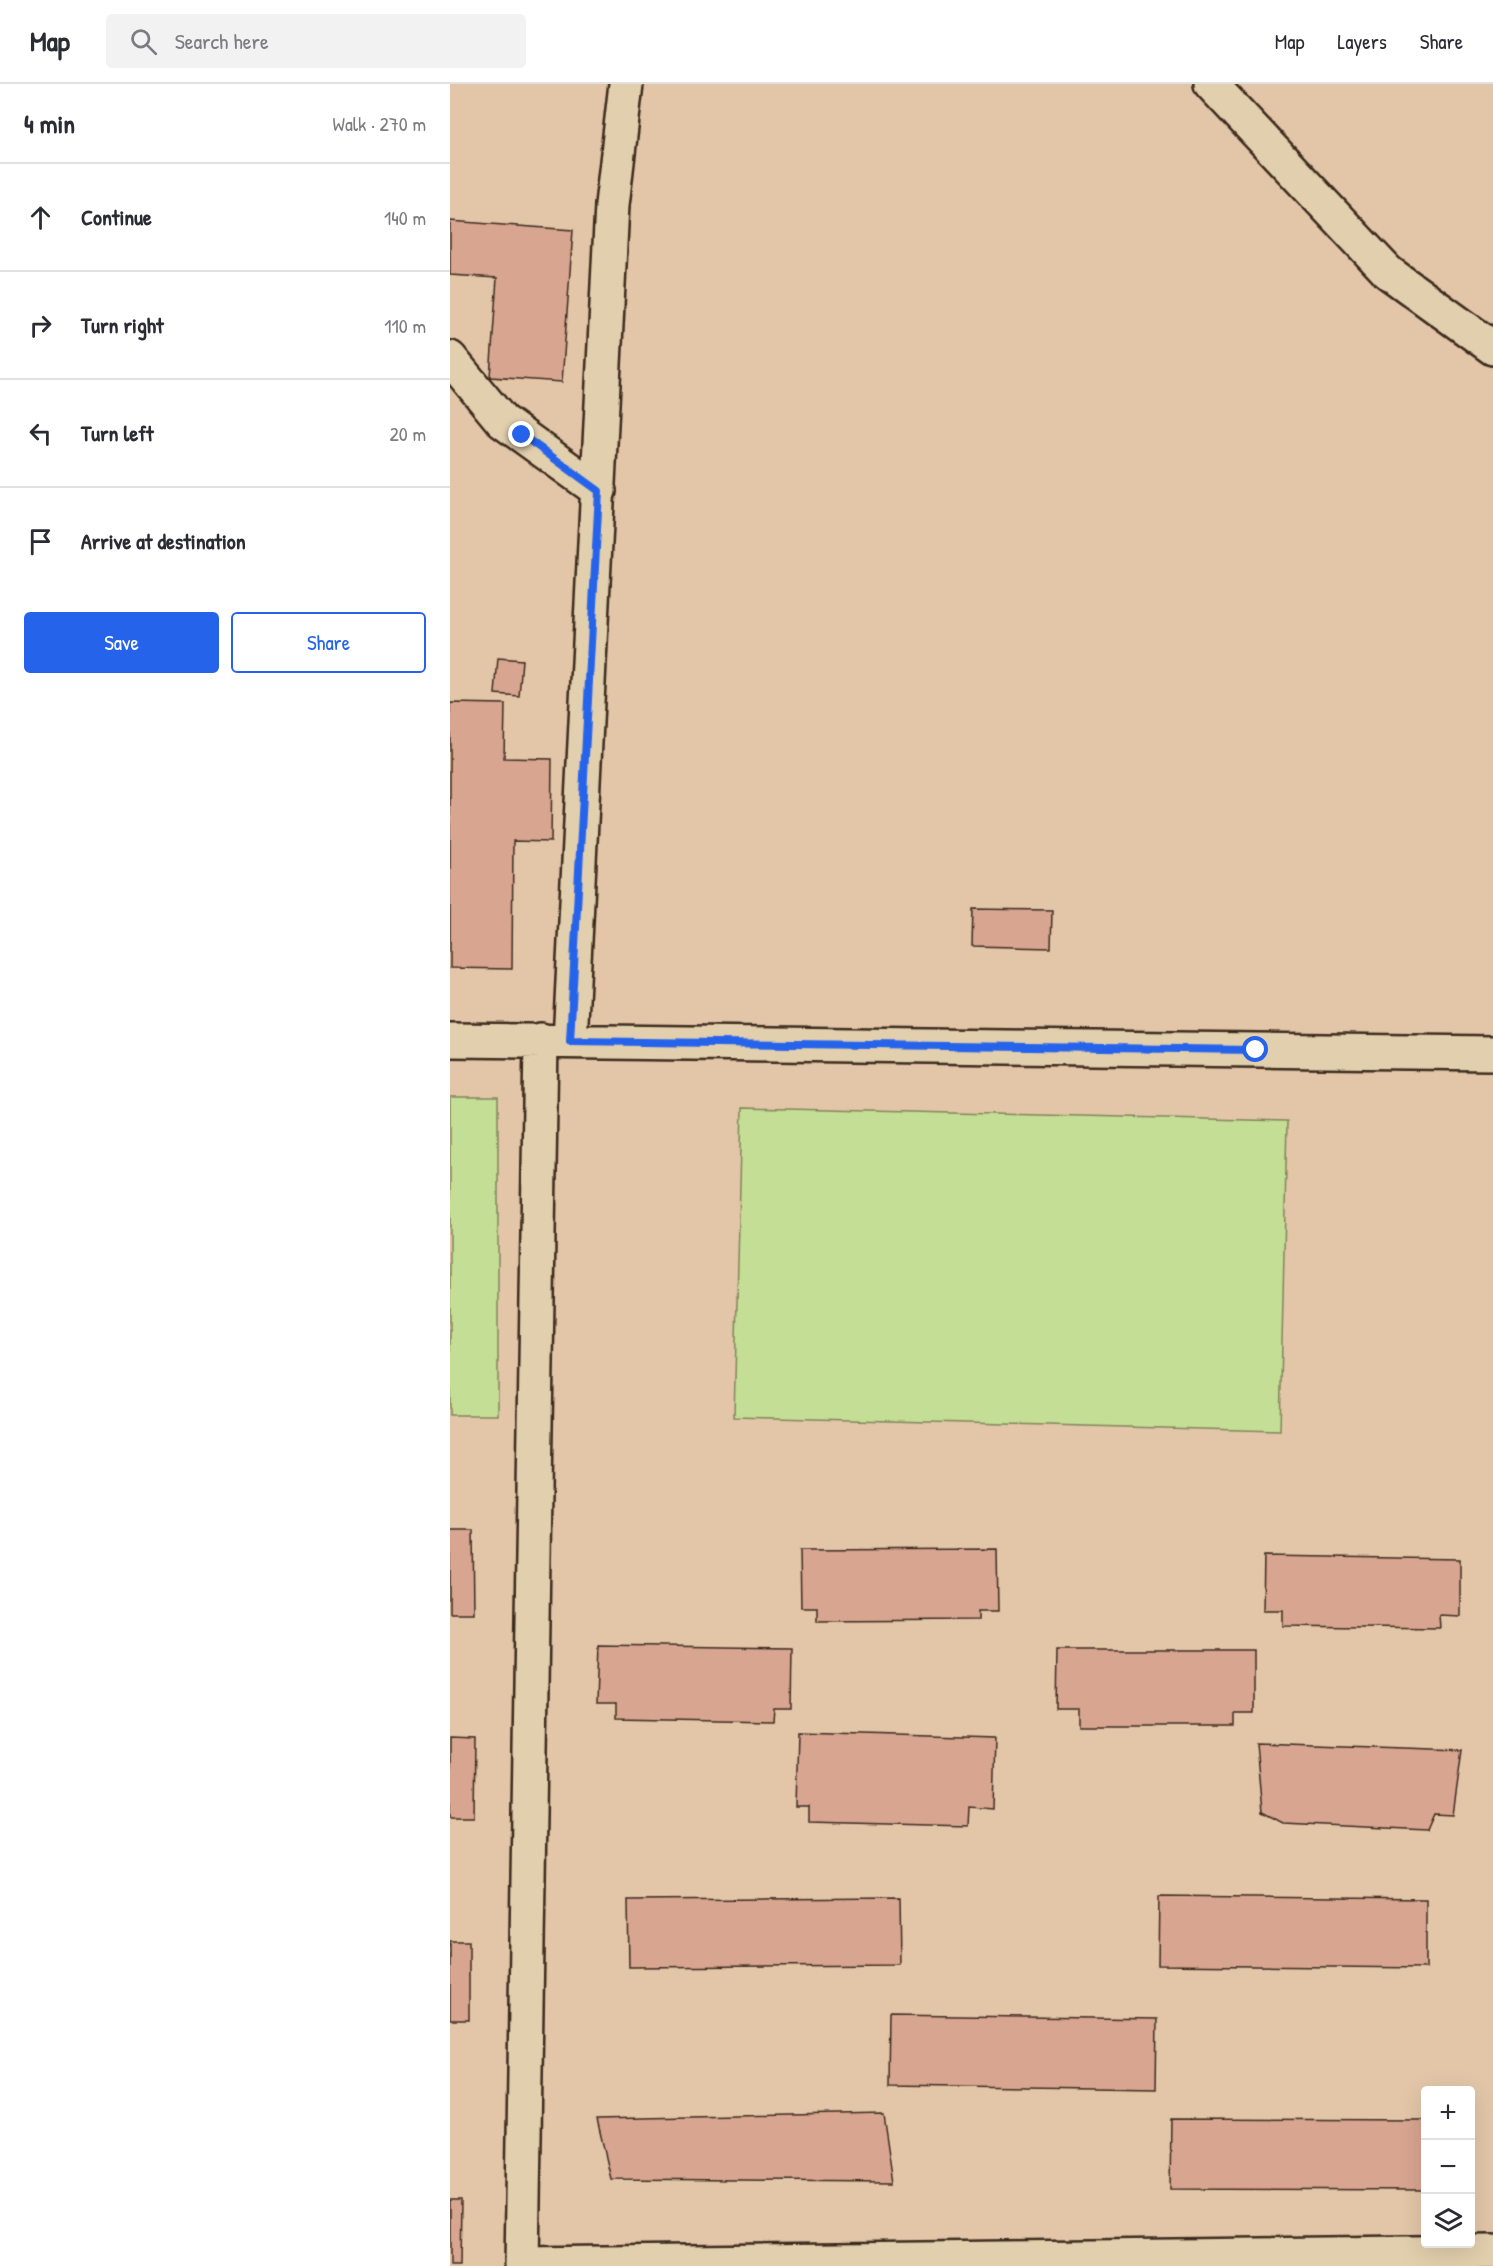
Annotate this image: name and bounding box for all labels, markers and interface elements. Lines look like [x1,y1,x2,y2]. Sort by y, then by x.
search box [106,14,526,68]
text: Map [30,22,70,60]
icon: search [127,25,160,58]
text: Search here [175,26,269,56]
text: Map [1275,27,1304,56]
text: Layers [1337,27,1387,56]
text: Share [1420,27,1463,56]
text: 4 min [24,106,75,141]
text: Walk · 270 m [333,110,426,137]
icon: ahead [24,201,57,234]
text: Continue [81,202,152,232]
text: 140 m [384,204,426,231]
icon: right [24,309,57,342]
text: Turn right [81,310,164,340]
text: 110 m [384,312,426,339]
icon: left [24,417,57,450]
text: Turn left [81,418,154,448]
text: 20 m [389,420,426,447]
route end [508,421,534,447]
icon: arrive [24,525,57,558]
text: Arrive at destination [81,526,246,556]
button: Save [24,612,219,673]
button: Share [231,612,426,673]
route start [1242,1036,1268,1062]
map controls [1421,2086,1475,2248]
button: + [1421,2086,1475,2140]
button: − [1421,2140,1475,2194]
button: layers [1421,2194,1475,2248]

